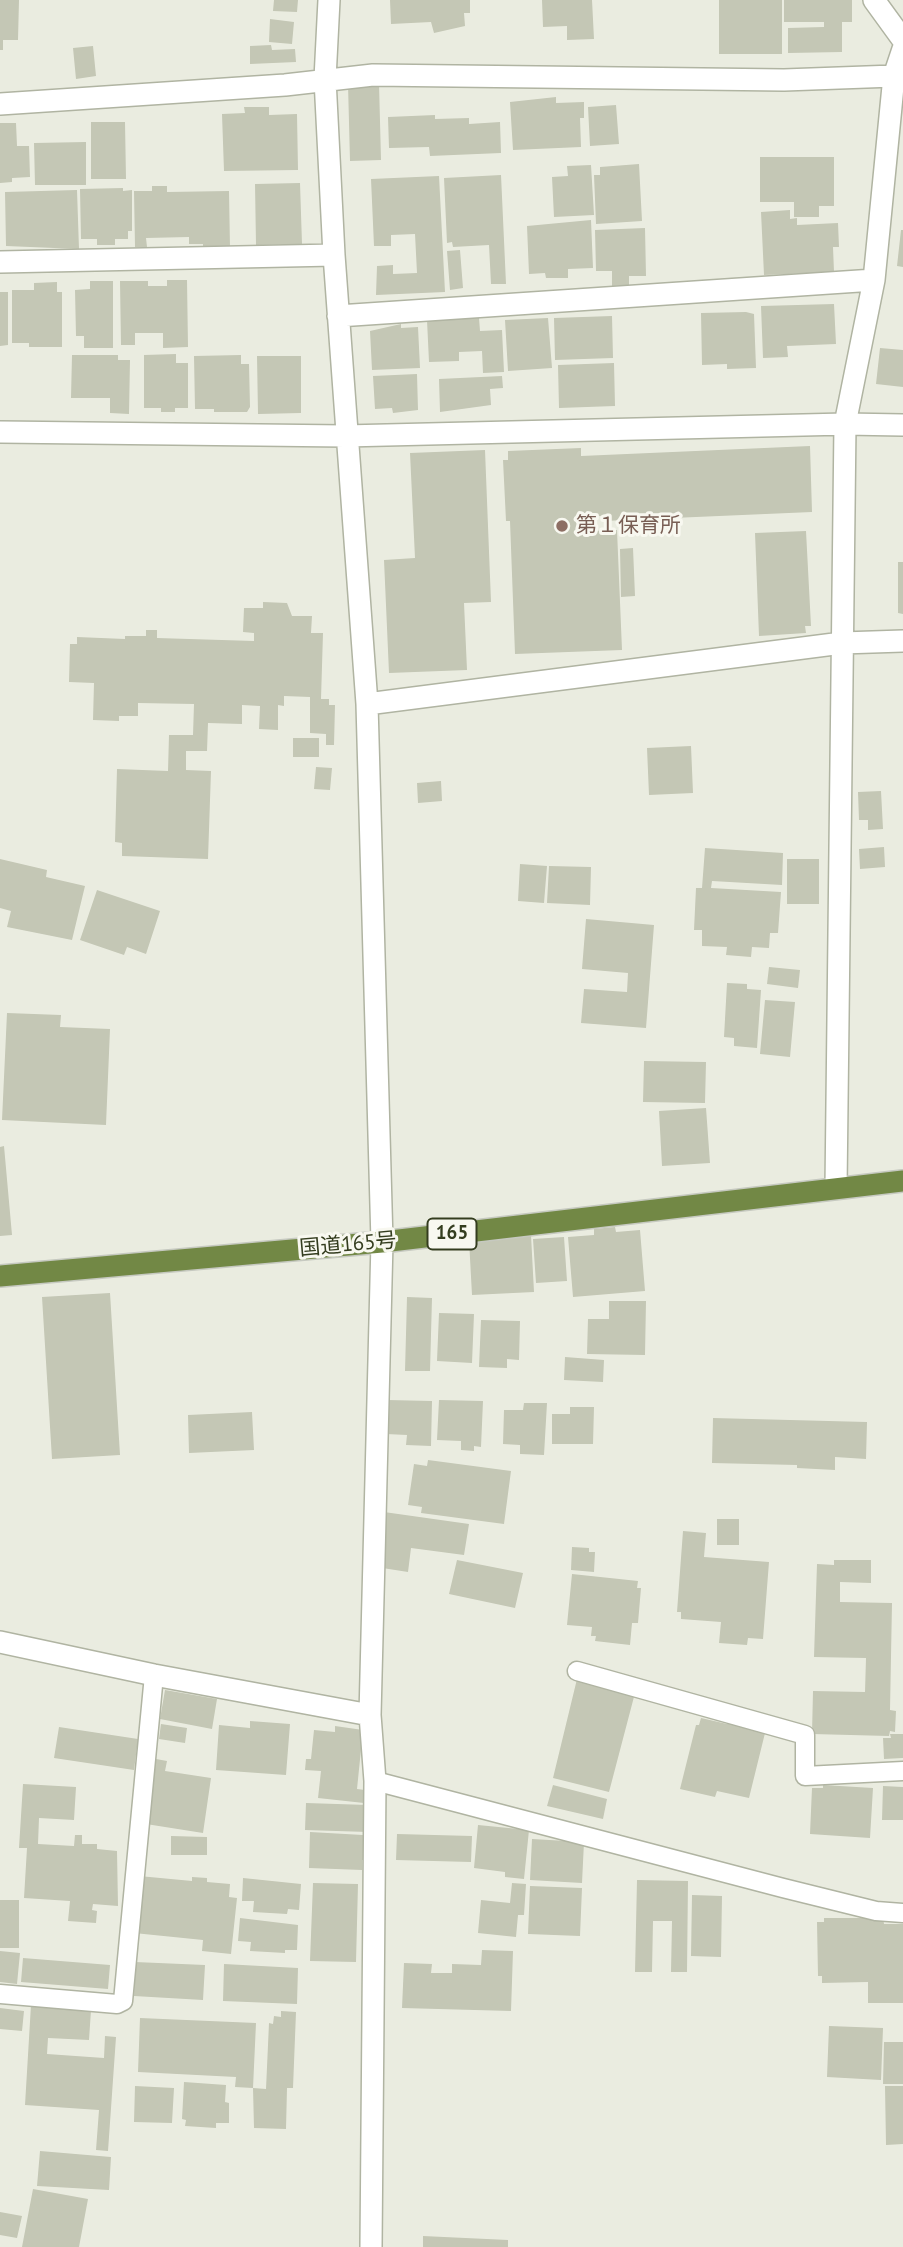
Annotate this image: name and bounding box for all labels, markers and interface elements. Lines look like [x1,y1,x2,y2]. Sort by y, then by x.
place label: 第１保育所 [576,513,681,539]
marker: 第１保育所 [554,518,570,534]
road number: 165 [428,1218,476,1250]
street label: 国道165号 [298,1228,398,1262]

